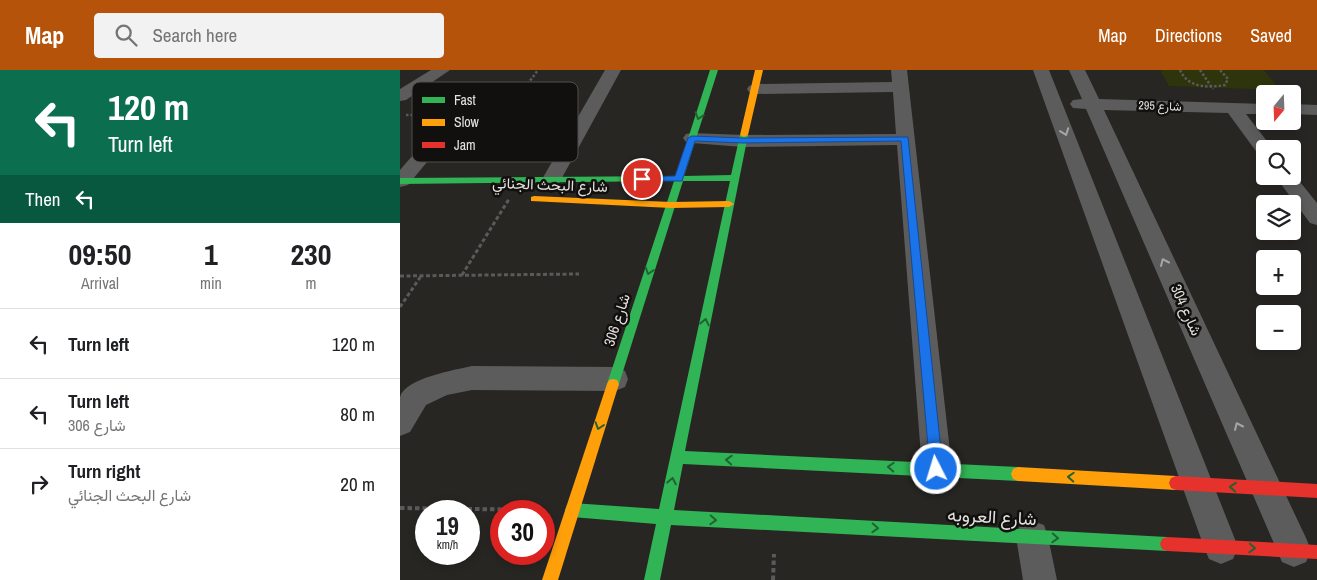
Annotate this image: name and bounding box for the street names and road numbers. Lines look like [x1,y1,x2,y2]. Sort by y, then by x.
street label: شارع 295 [1138,97,1182,116]
street label: شارع البحث الجنائي [492,172,608,200]
street label: شارع 304 [1165,281,1207,339]
street label: شارع 306 [598,291,636,349]
street label: شارع العروبه [947,502,1037,531]

